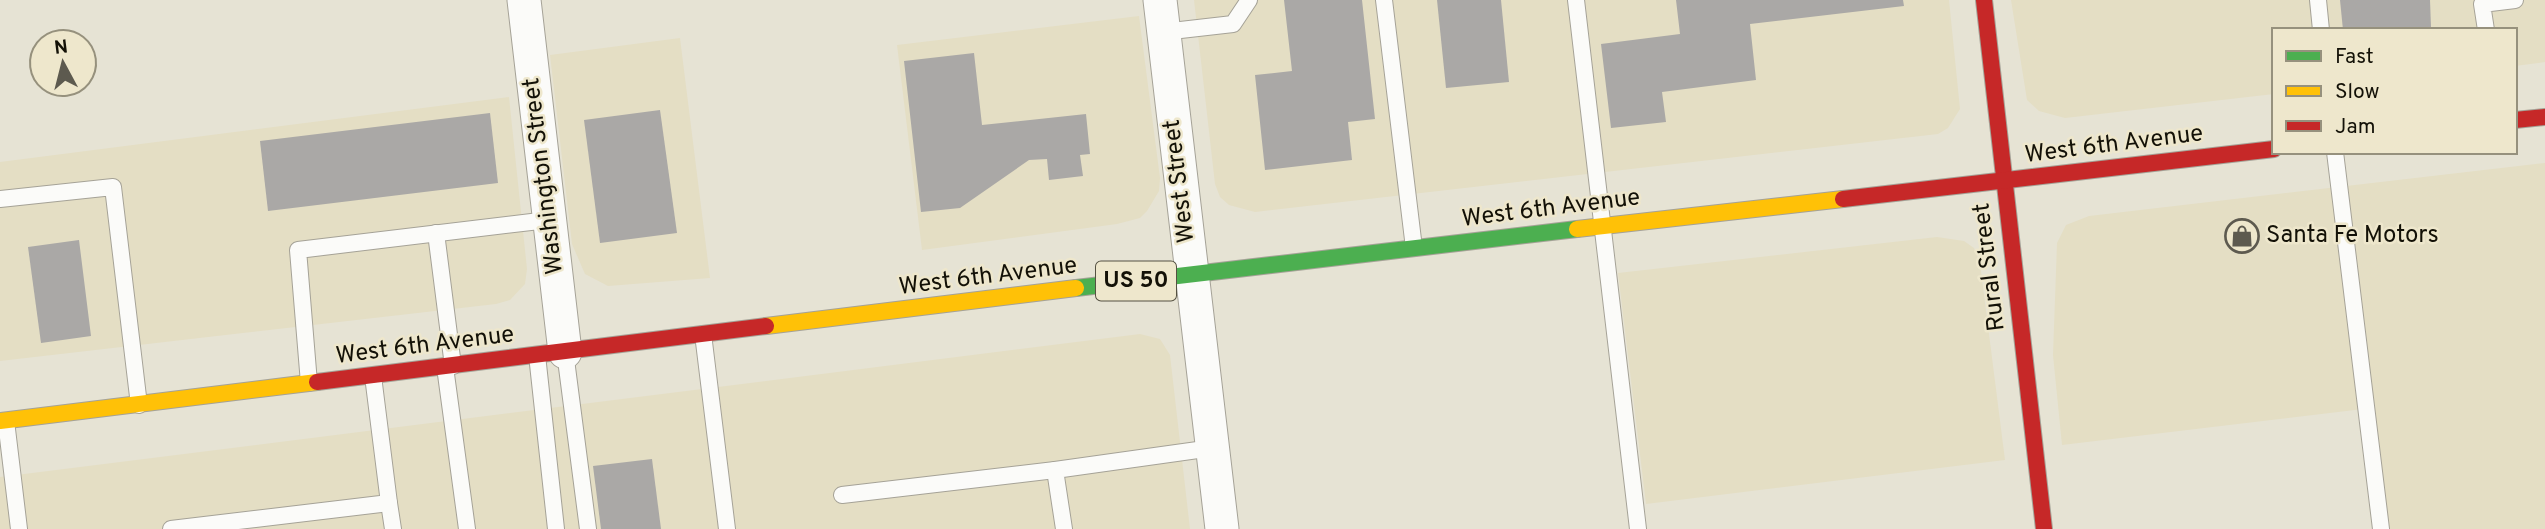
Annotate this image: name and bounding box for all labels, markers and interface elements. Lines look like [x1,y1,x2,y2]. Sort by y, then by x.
north arrow [28,28,98,98]
legend [2272,28,2517,154]
text: N [53,35,69,61]
text: Fast [2335,44,2374,71]
street label: Washington Street [517,76,571,276]
text: Slow [2335,79,2380,106]
text: Jam [2335,114,2376,141]
street label: West Street [1158,118,1202,244]
street label: West 6th Avenue [2023,119,2205,171]
street label: West 6th Avenue [1460,183,1642,235]
street label: Rural Street [1967,201,2013,333]
shop icon: Santa Fe Motors [2223,217,2261,255]
place label: Santa Fe Motors [2266,221,2439,251]
street label: West 6th Avenue [897,251,1079,303]
road number: US 50 [1096,262,1176,300]
street label: West 6th Avenue [334,320,516,372]

